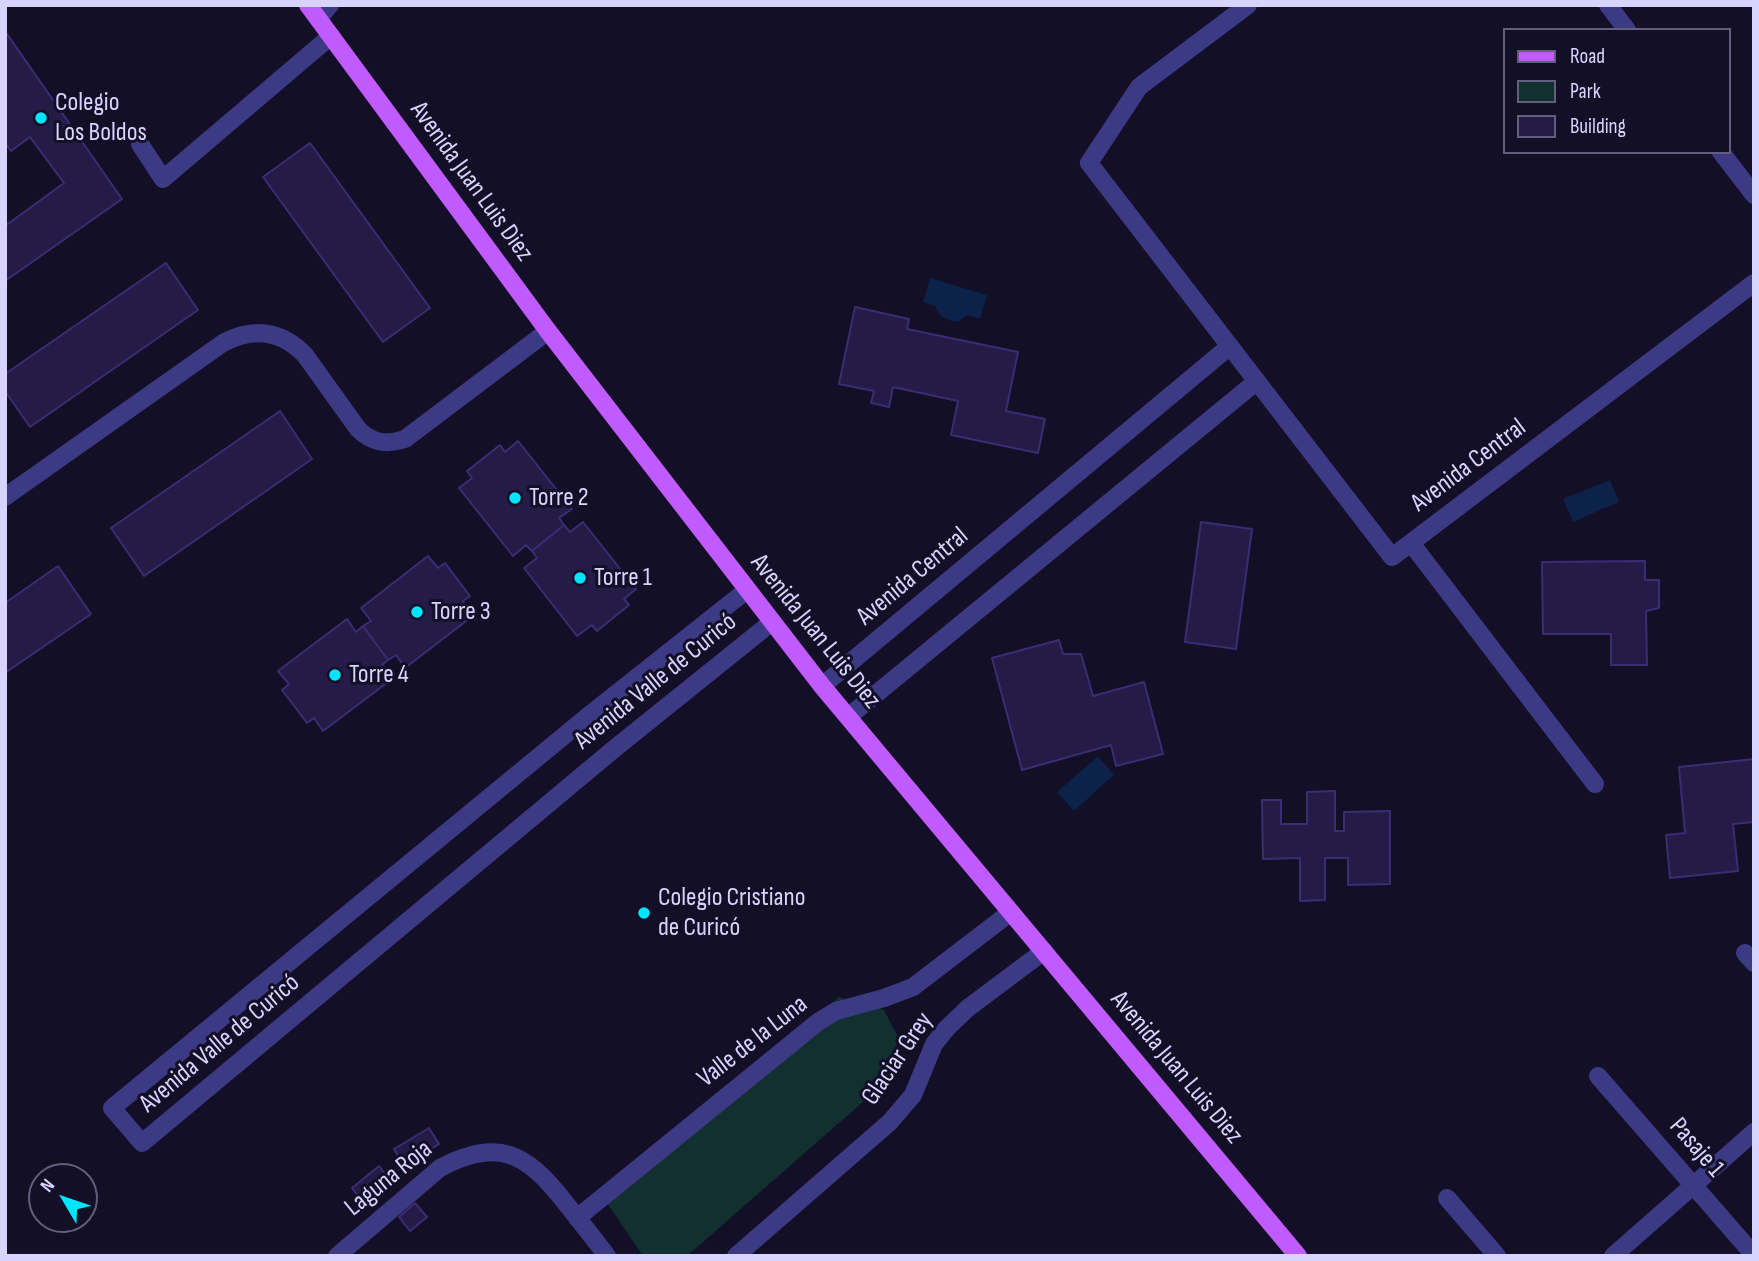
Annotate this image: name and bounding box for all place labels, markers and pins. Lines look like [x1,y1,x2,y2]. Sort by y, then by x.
place label: Colegio Los Boldos [55,87,147,148]
marker: Colegio Los Boldos [33,110,49,126]
place label: Torre 2 [529,482,588,514]
marker: Torre 2 [507,490,523,506]
place label: Torre 1 [594,562,652,594]
marker: Torre 1 [572,570,588,586]
place label: Torre 3 [431,596,491,628]
marker: Torre 3 [409,604,425,620]
place label: Torre 4 [349,659,409,691]
marker: Torre 4 [327,667,343,683]
place label: Colegio Cristiano de Curicó [658,882,805,944]
marker: Colegio Cristiano de Curicó [636,905,652,921]

